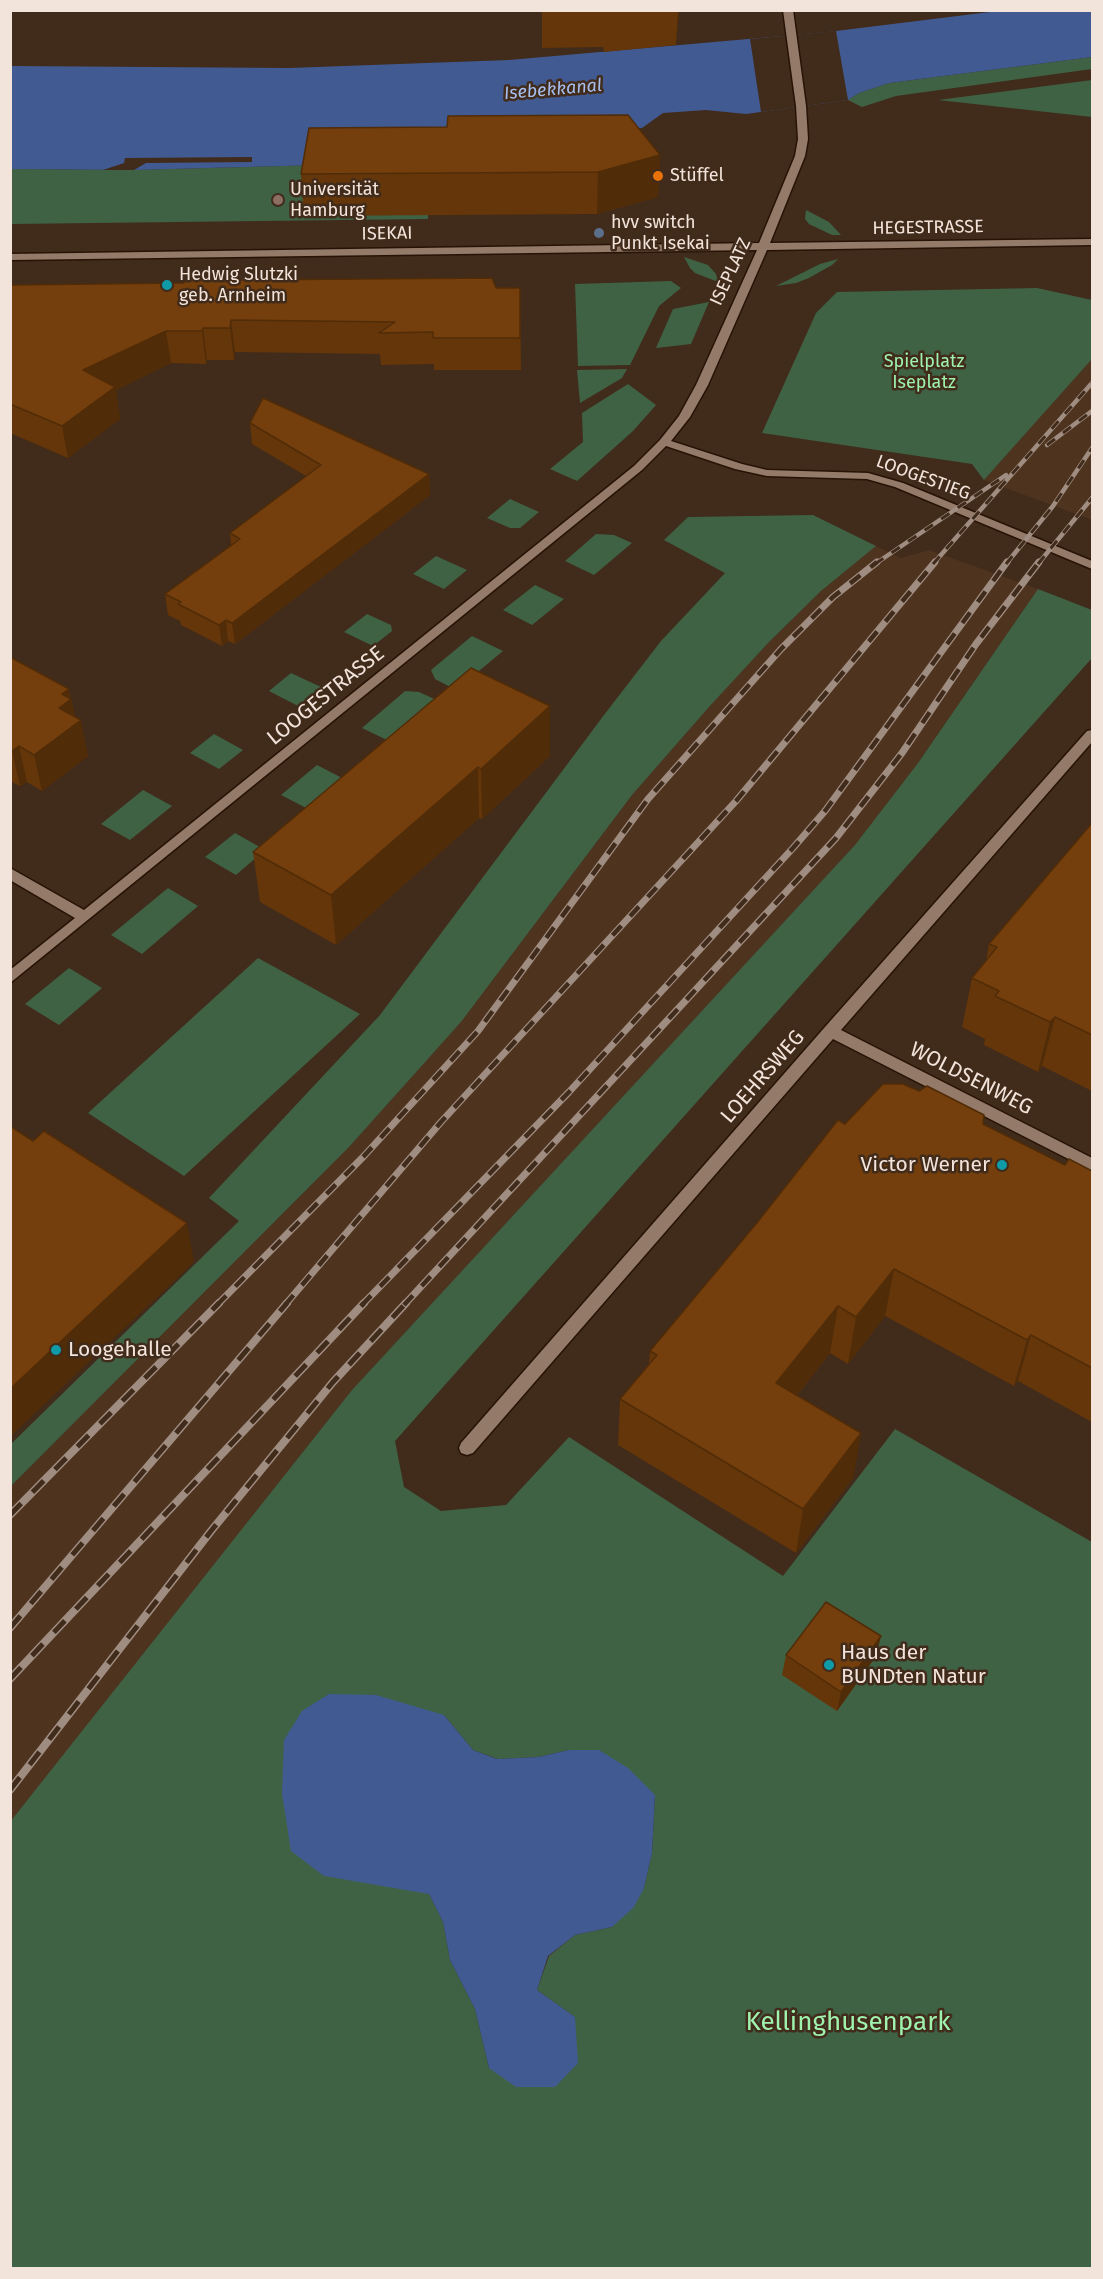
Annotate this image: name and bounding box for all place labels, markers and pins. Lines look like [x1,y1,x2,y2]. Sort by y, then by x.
place label: Stüffel [670,165,724,187]
marker: Stüffel [651,169,665,183]
place label: Universität Hamburg [290,179,379,222]
marker: Universität Hamburg [271,193,285,207]
place label: hvv switch Punkt Isekai [611,212,710,254]
marker: hvv switch Punkt Isekai [592,226,606,240]
place label: Hedwig Slutzki geb. Arnheim [179,264,298,306]
marker: Hedwig Slutzki geb. Arnheim [160,278,174,292]
place label: Victor Werner [861,1152,990,1178]
marker: Victor Werner [995,1158,1009,1172]
place label: Loogehalle [68,1337,172,1363]
marker: Loogehalle [49,1343,63,1357]
place label: Haus der BUNDten Natur [841,1640,986,1690]
marker: Haus der BUNDten Natur [822,1658,836,1672]

